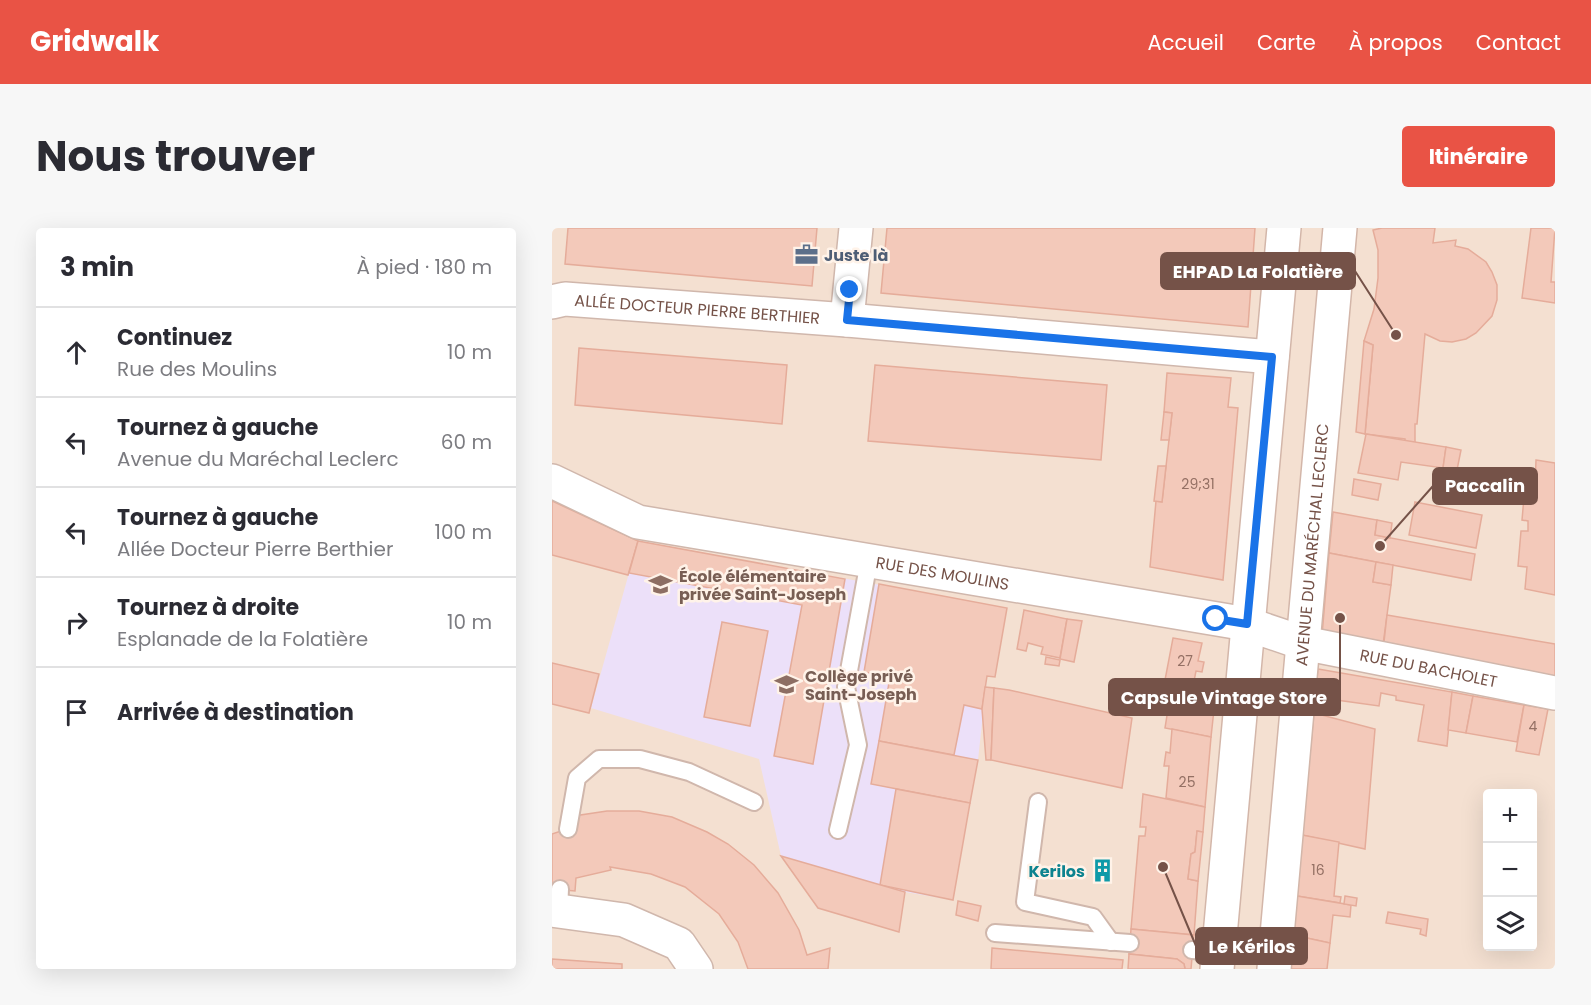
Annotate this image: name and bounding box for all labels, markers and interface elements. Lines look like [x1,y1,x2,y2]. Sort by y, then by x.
text: Gridwalk [30,22,159,61]
text: Accueil [1147,28,1224,57]
text: Carte [1257,28,1316,57]
text: À propos [1349,28,1443,57]
text: Contact [1476,28,1561,57]
button: Itinéraire [1402,126,1555,187]
text: Nous trouver [36,127,315,186]
office icon: Juste là [793,242,819,268]
place label: Juste là [824,244,888,267]
text: 3 min [60,249,134,285]
text: À pied · 180 m [356,253,492,281]
callout: EHPAD La Folatière [1161,253,1355,289]
text: EHPAD La Folatière [1173,259,1343,284]
route end [836,276,862,302]
street label: ALLÉE DOCTEUR PIERRE BERTHIER [574,289,821,330]
text: Continuez [117,322,232,353]
icon: ahead [60,336,93,369]
text: 10 m [447,338,492,366]
text: Rue des Moulins [117,355,277,383]
text: Tournez à gauche [117,412,318,443]
street label: AVENUE DU MARÉCHAL LECLERC [1290,422,1335,667]
icon: left [60,426,93,459]
text: 60 m [441,428,492,456]
text: Avenue du Maréchal Leclerc [117,445,399,473]
callout: Paccalin [1433,468,1537,504]
text: Paccalin [1445,473,1525,498]
house number: 29;31 [1181,474,1215,494]
text: Tournez à gauche [117,502,318,533]
icon: left [60,516,93,549]
text: 100 m [435,518,492,546]
text: Allée Docteur Pierre Berthier [117,535,393,563]
street label: RUE DES MOULINS [874,551,1011,596]
place label: École élémentaire privée Saint-Joseph [679,565,846,606]
school or university icon: École élémentaire privée Saint-Joseph [648,572,674,598]
text: Tournez à droite [117,592,299,623]
route start [1202,605,1228,631]
icon: right [60,606,93,639]
text: 10 m [447,608,492,636]
text: Esplanade de la Folatière [117,625,368,653]
street label: RUE DU BACHOLET [1358,644,1500,693]
house number: 27 [1177,651,1193,671]
place label: Collège privé Saint-Joseph [805,665,917,706]
school or university icon: Collège privé Saint-Joseph [774,672,800,698]
callout: Capsule Vintage Store [1109,679,1340,715]
text: Capsule Vintage Store [1121,685,1327,710]
icon: arrive [60,696,93,729]
text: Arrivée à destination [117,697,354,728]
house number: 4 [1529,716,1538,736]
house number: 25 [1179,772,1195,792]
map controls [1483,789,1537,951]
button: + [1483,789,1537,843]
button: − [1483,843,1537,897]
building icon: Kerilos [1090,858,1116,884]
place label: Kerilos [1029,860,1085,883]
house number: 16 [1311,860,1325,880]
button: layers [1483,897,1537,951]
callout: Le Kérilos [1196,928,1307,964]
text: Le Kérilos [1209,934,1295,959]

